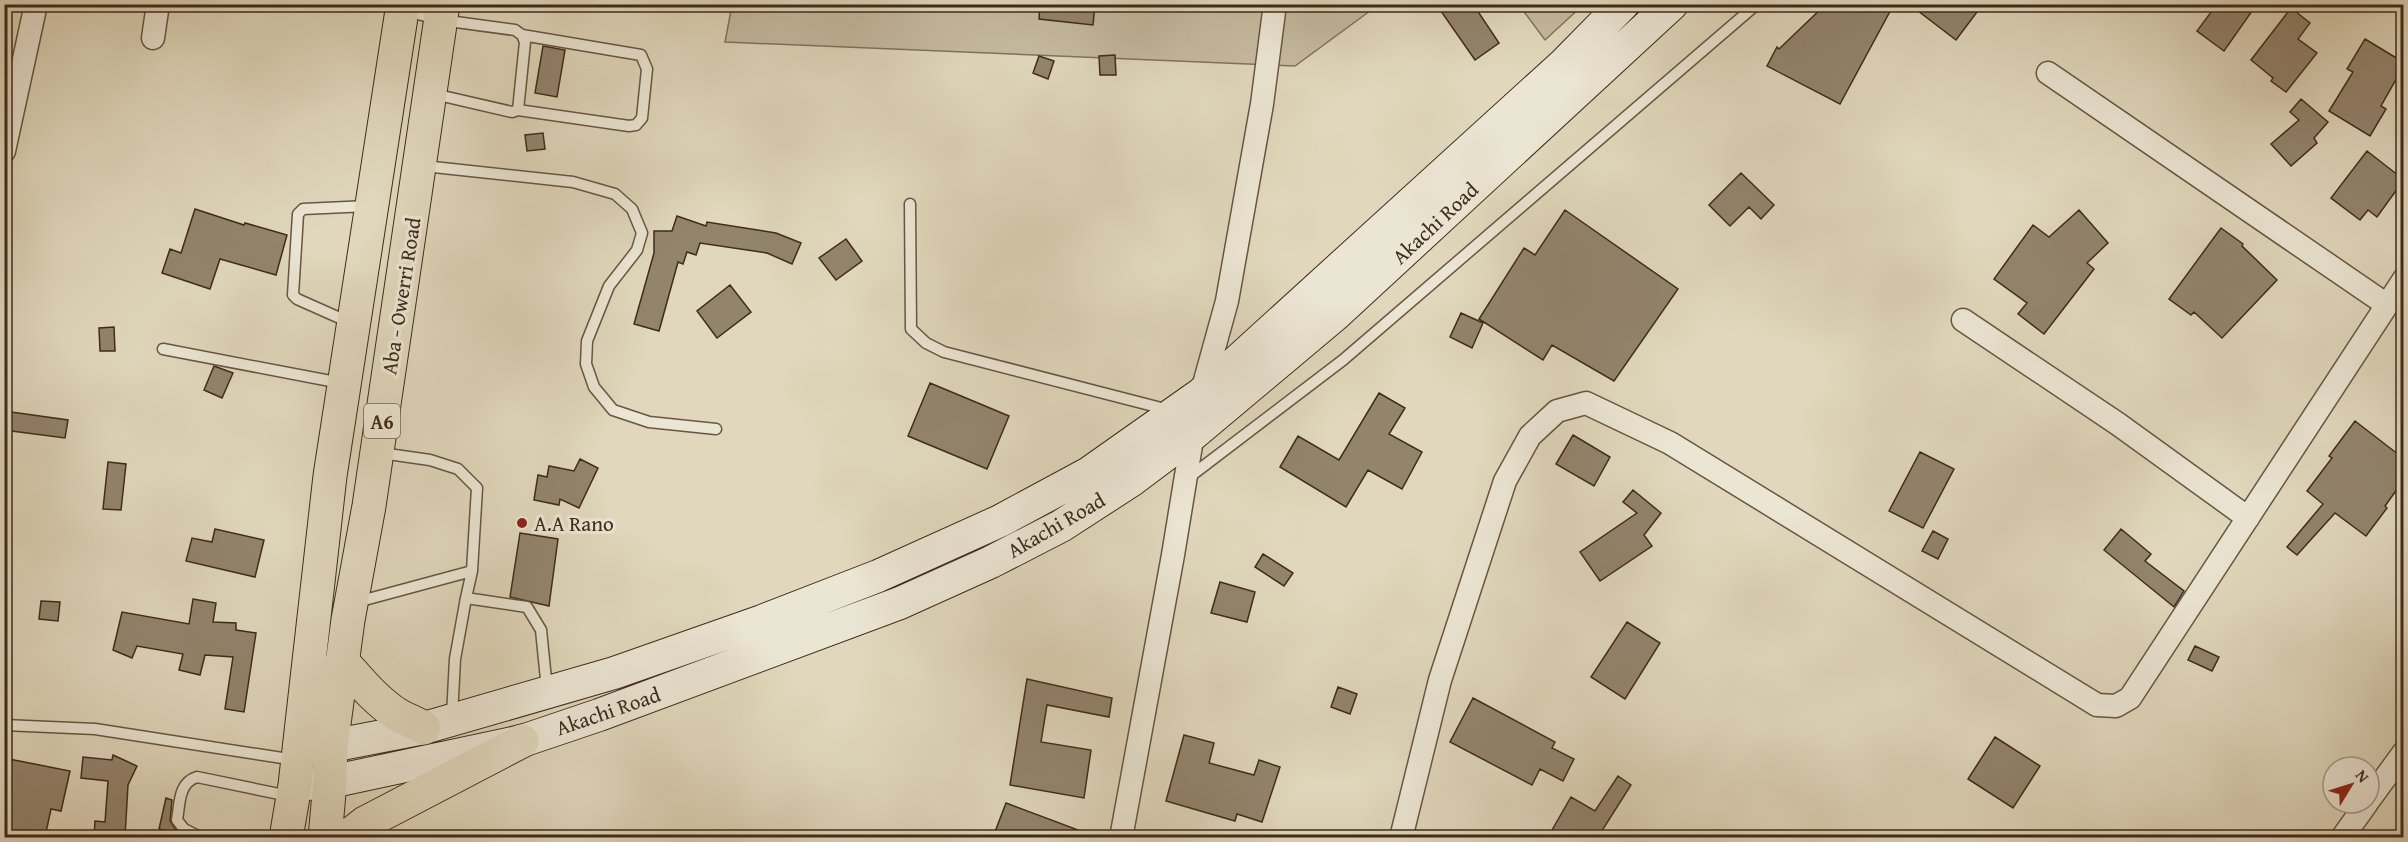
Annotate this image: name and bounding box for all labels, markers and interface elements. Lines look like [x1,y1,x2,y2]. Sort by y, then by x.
street label: Akachi Road [1385,174,1486,271]
street label: Aba - Owerri Road [373,214,429,377]
road number: A6 [364,404,400,438]
street label: Akachi Road [1001,484,1111,566]
place label: A.A Rano [534,508,614,539]
marker: A.A Rano [515,516,529,530]
street label: Akachi Road [552,678,665,743]
north arrow [2321,755,2381,815]
text: N [2350,764,2376,788]

